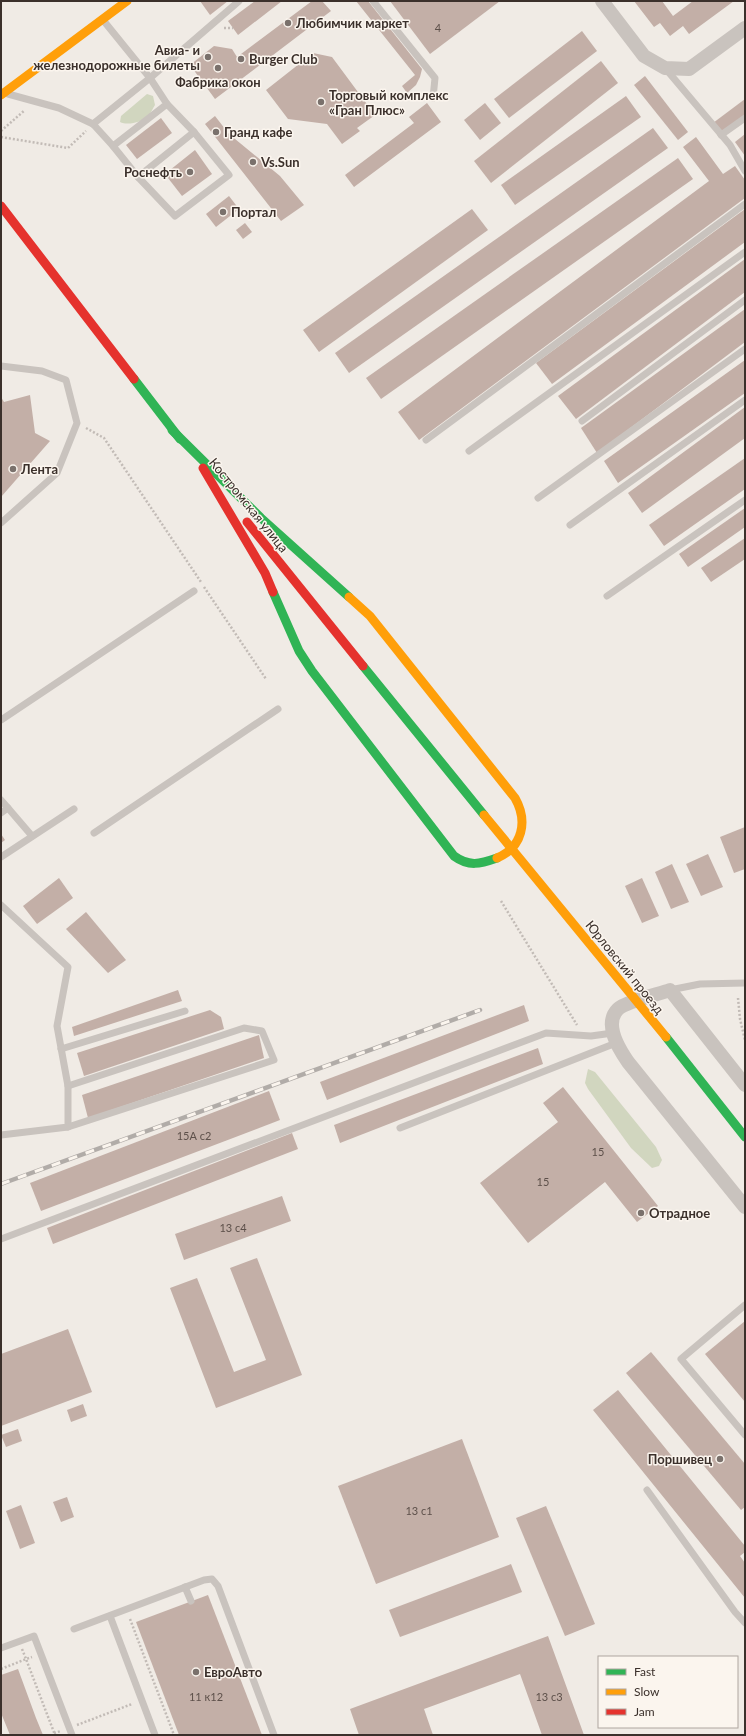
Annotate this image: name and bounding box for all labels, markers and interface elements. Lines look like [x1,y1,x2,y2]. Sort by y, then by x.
place label: Любимчик маркет [295,15,409,31]
marker: Любимчик маркет [283,18,293,28]
house number: 4 [435,21,442,34]
place label: Авиа- и железнодорожные билеты [33,42,200,73]
place label: Burger Club [249,51,318,67]
marker: Авиа- и железнодорожные билеты [203,52,213,62]
marker: Burger Club [236,54,246,64]
marker: Фабрика окон [213,63,223,73]
place label: Фабрика окон [175,74,261,90]
place label: Торговый комплекс «Гран Плюс» [329,87,449,118]
marker: Торговый комплекс «Гран Плюс» [316,97,326,107]
place label: Гранд кафе [224,124,292,140]
marker: Гранд кафе [211,127,221,137]
place label: Vs.Sun [260,154,300,170]
marker: Vs.Sun [248,157,258,167]
place label: Роснефть [124,164,183,180]
marker: Роснефть [185,167,195,177]
place label: Портал [231,204,276,220]
marker: Портал [218,207,228,217]
street label: Костромская улица [206,455,292,555]
place label: Лента [20,461,58,477]
marker: Лента [8,464,18,474]
street label: Юрловский проезд [582,917,668,1017]
house number: 15А с2 [177,1129,211,1142]
house number: 15 [592,1145,604,1158]
house number: 15 [537,1175,549,1188]
place label: Отрадное [649,1205,710,1221]
marker: Отрадное [636,1208,646,1218]
house number: 13 с4 [219,1221,247,1234]
place label: Поршивец [648,1451,712,1467]
marker: Поршивец [715,1454,725,1464]
house number: 13 с1 [405,1504,433,1517]
legend [598,1656,738,1728]
place label: ЕвроАвто [204,1664,263,1680]
text: Fast [634,1664,656,1679]
marker: ЕвроАвто [191,1667,201,1677]
text: Slow [634,1684,660,1699]
house number: 11 к12 [189,1690,223,1703]
house number: 13 с3 [535,1690,563,1703]
text: Jam [634,1704,655,1719]

